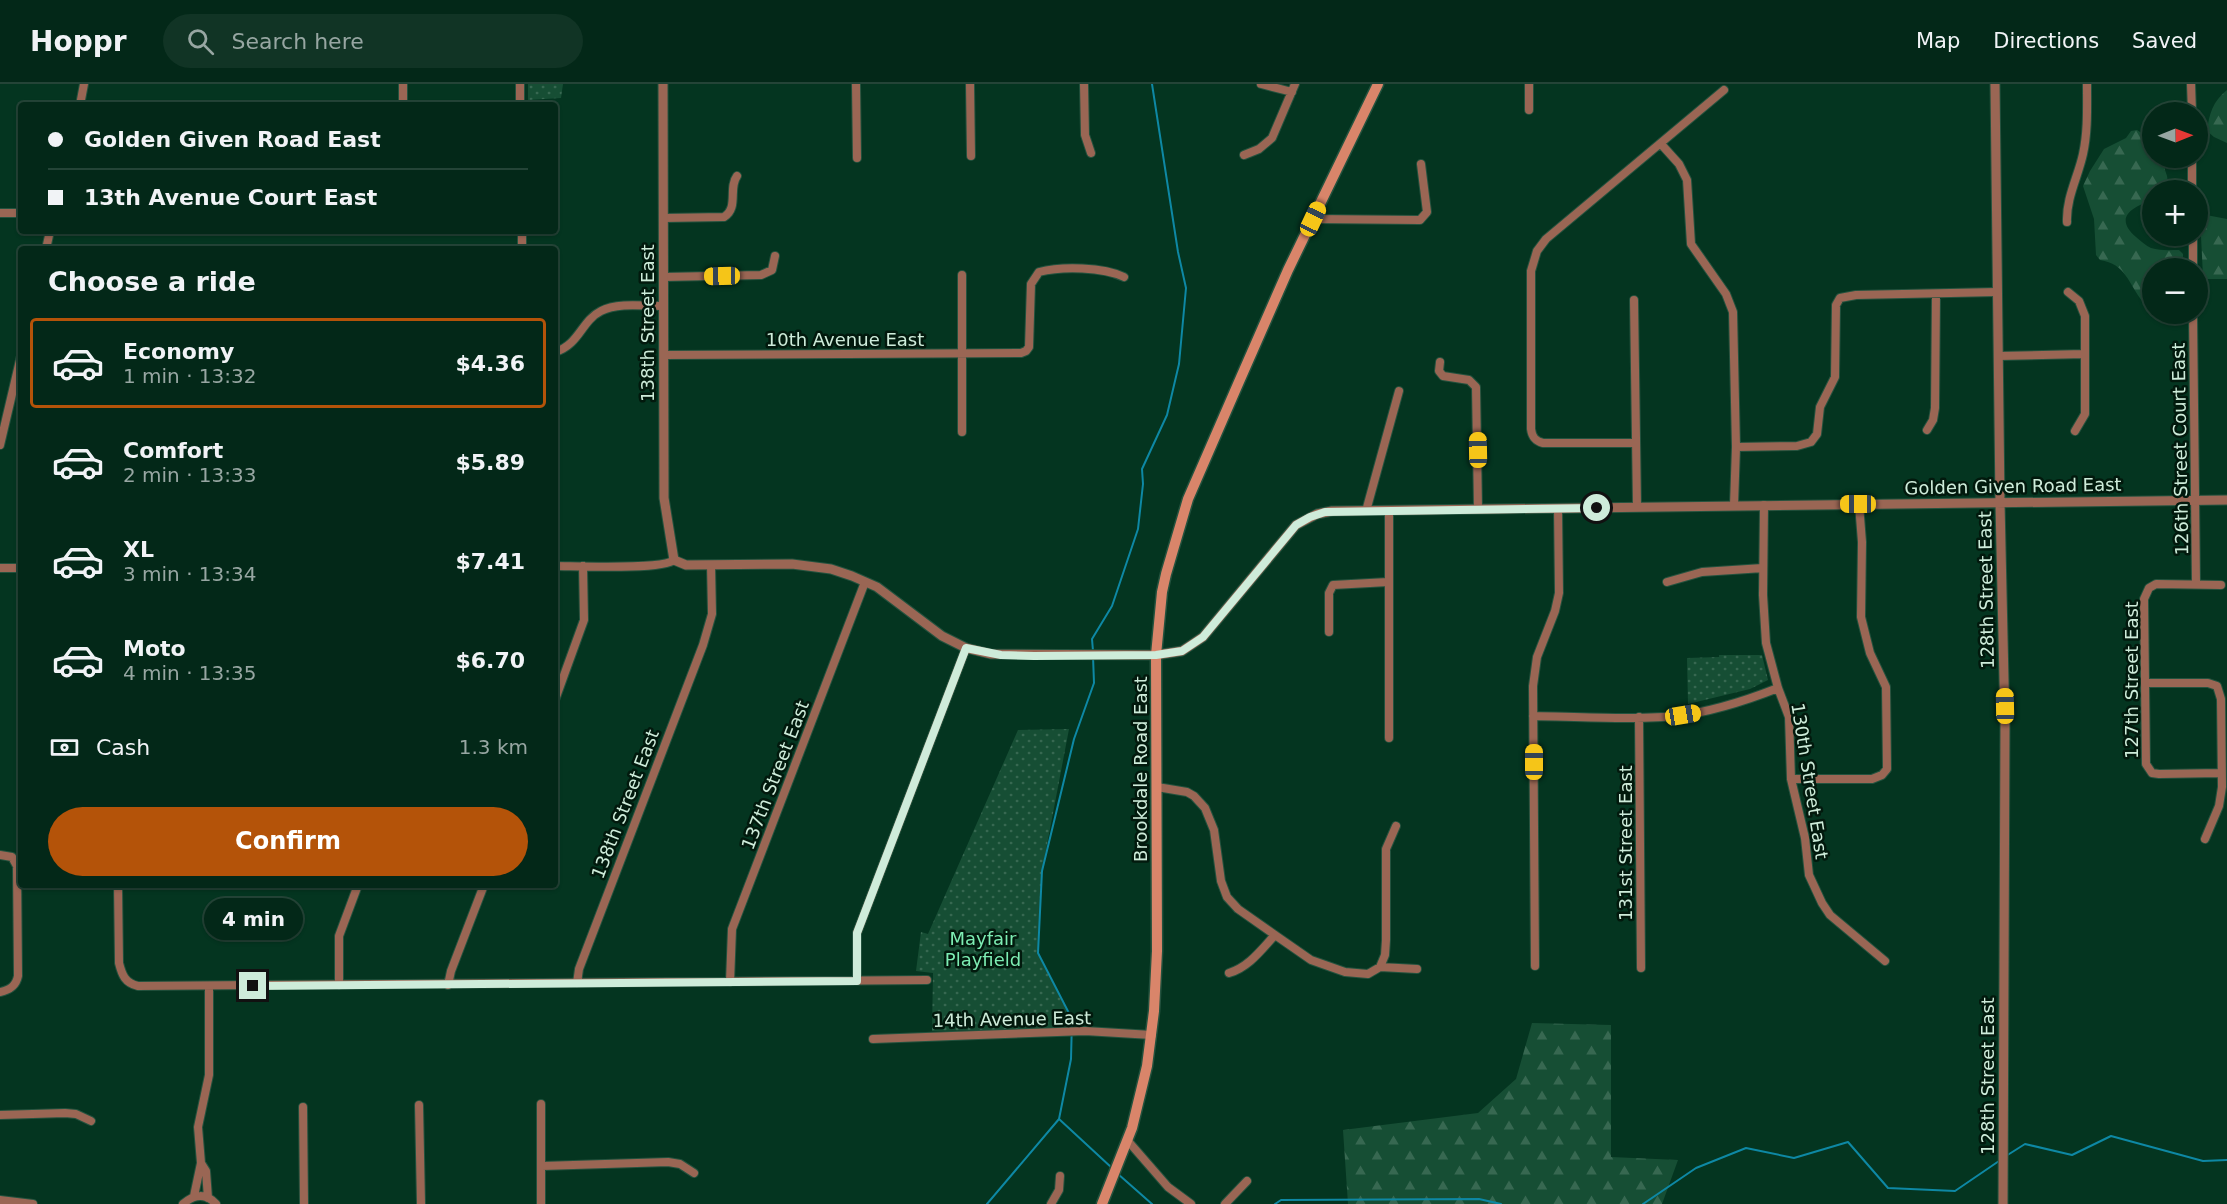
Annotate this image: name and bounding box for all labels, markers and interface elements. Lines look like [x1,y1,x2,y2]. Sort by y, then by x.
search box [163,14,583,68]
text: Hoppr [30,25,127,58]
icon: search [184,25,217,58]
text: Search here [232,29,364,54]
text: Map [1916,29,1960,53]
text: Directions [1993,29,2099,53]
text: Saved [2132,29,2197,53]
north arrow [2142,102,2208,168]
map controls [2142,102,2208,324]
text: Golden Given Road East [84,127,381,152]
button: + [2142,180,2208,246]
text: 13th Avenue Court East [84,185,377,210]
car [1297,199,1329,239]
street label: 138th Street East [637,244,658,402]
button: − [2142,258,2208,324]
text: Choose a ride [48,266,256,297]
car [704,267,740,285]
street label: 10th Avenue East [766,329,924,350]
icon: car [51,336,105,390]
text: Economy [123,339,234,364]
street label: 126th Street Court East [2168,342,2192,556]
text: $4.36 [455,351,525,376]
text: 1 min · 13:32 [123,364,257,388]
car [1469,432,1487,468]
icon: car [51,435,105,489]
text: Comfort [123,438,223,463]
text: $5.89 [455,450,525,475]
text: 2 min · 13:33 [123,463,257,487]
street label: Golden Given Road East [1904,474,2122,498]
route start [1583,494,1610,521]
car [1840,495,1876,513]
street label: 128th Street East [1974,511,1998,669]
icon: car [51,534,105,588]
text: XL [123,537,154,562]
text: $7.41 [455,549,525,574]
text: 3 min · 13:34 [123,562,257,586]
street label: 127th Street East [2121,601,2142,759]
icon: car [51,633,105,687]
text: Moto [123,636,186,661]
text: $6.70 [455,648,525,673]
text: 4 min · 13:35 [123,661,257,685]
street label: Brookdale Road East [1130,676,1151,862]
car [1996,688,2014,724]
street label: 137th Street East [737,698,813,852]
street label: 130th Street East [1787,701,1833,861]
car [1664,703,1702,727]
street label: 138th Street East [587,727,663,881]
icon: cash [48,731,81,764]
text: Cash [96,735,150,760]
text: 1.3 km [459,735,528,759]
car [1525,744,1543,780]
street label: 131st Street East [1615,765,1636,921]
button: Confirm [48,807,528,876]
callout: 4 min [204,899,302,941]
text: 4 min [222,907,285,931]
park label: Mayfair Playfield [945,928,1021,970]
route end [239,972,266,999]
street label: 128th Street East [1977,997,1998,1155]
street label: 14th Avenue East [933,1007,1091,1031]

